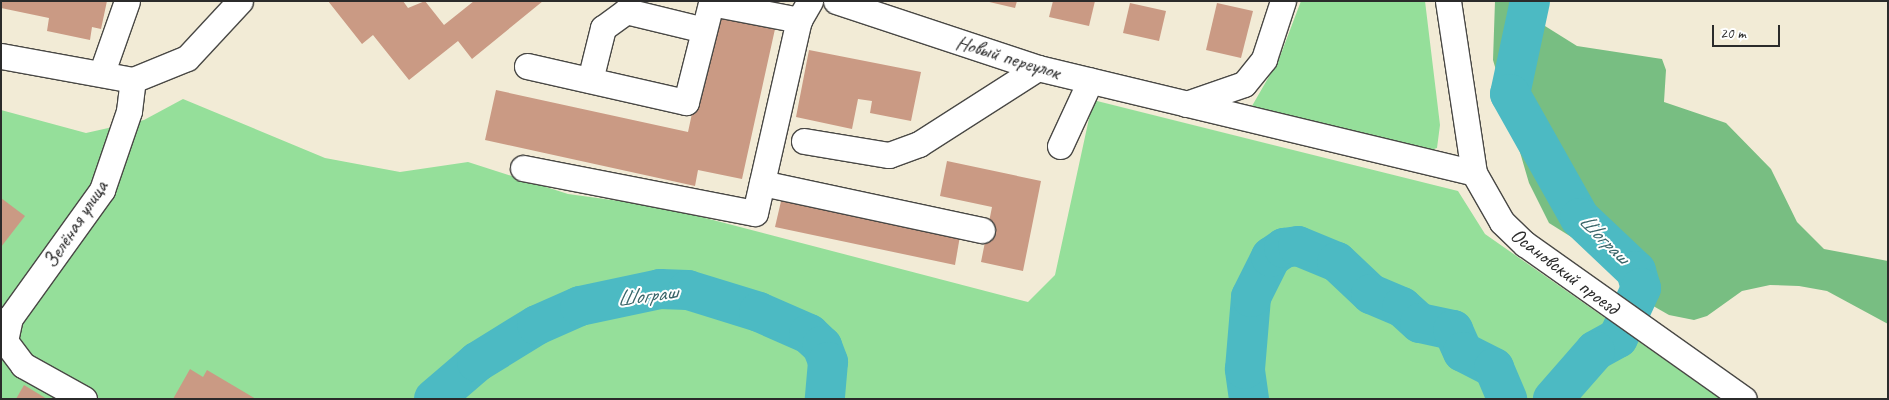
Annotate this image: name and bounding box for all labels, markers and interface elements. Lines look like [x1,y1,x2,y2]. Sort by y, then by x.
scale bar [1714,15,1782,47]
text: 20 m [1720,24,1746,43]
street label: Новый переулок [953,29,1063,85]
street label: Зелёная улица [37,174,113,274]
water label: Шограш [1573,208,1635,270]
street label: Осановский проезд [1506,222,1624,320]
water label: Шограш [615,279,679,313]

